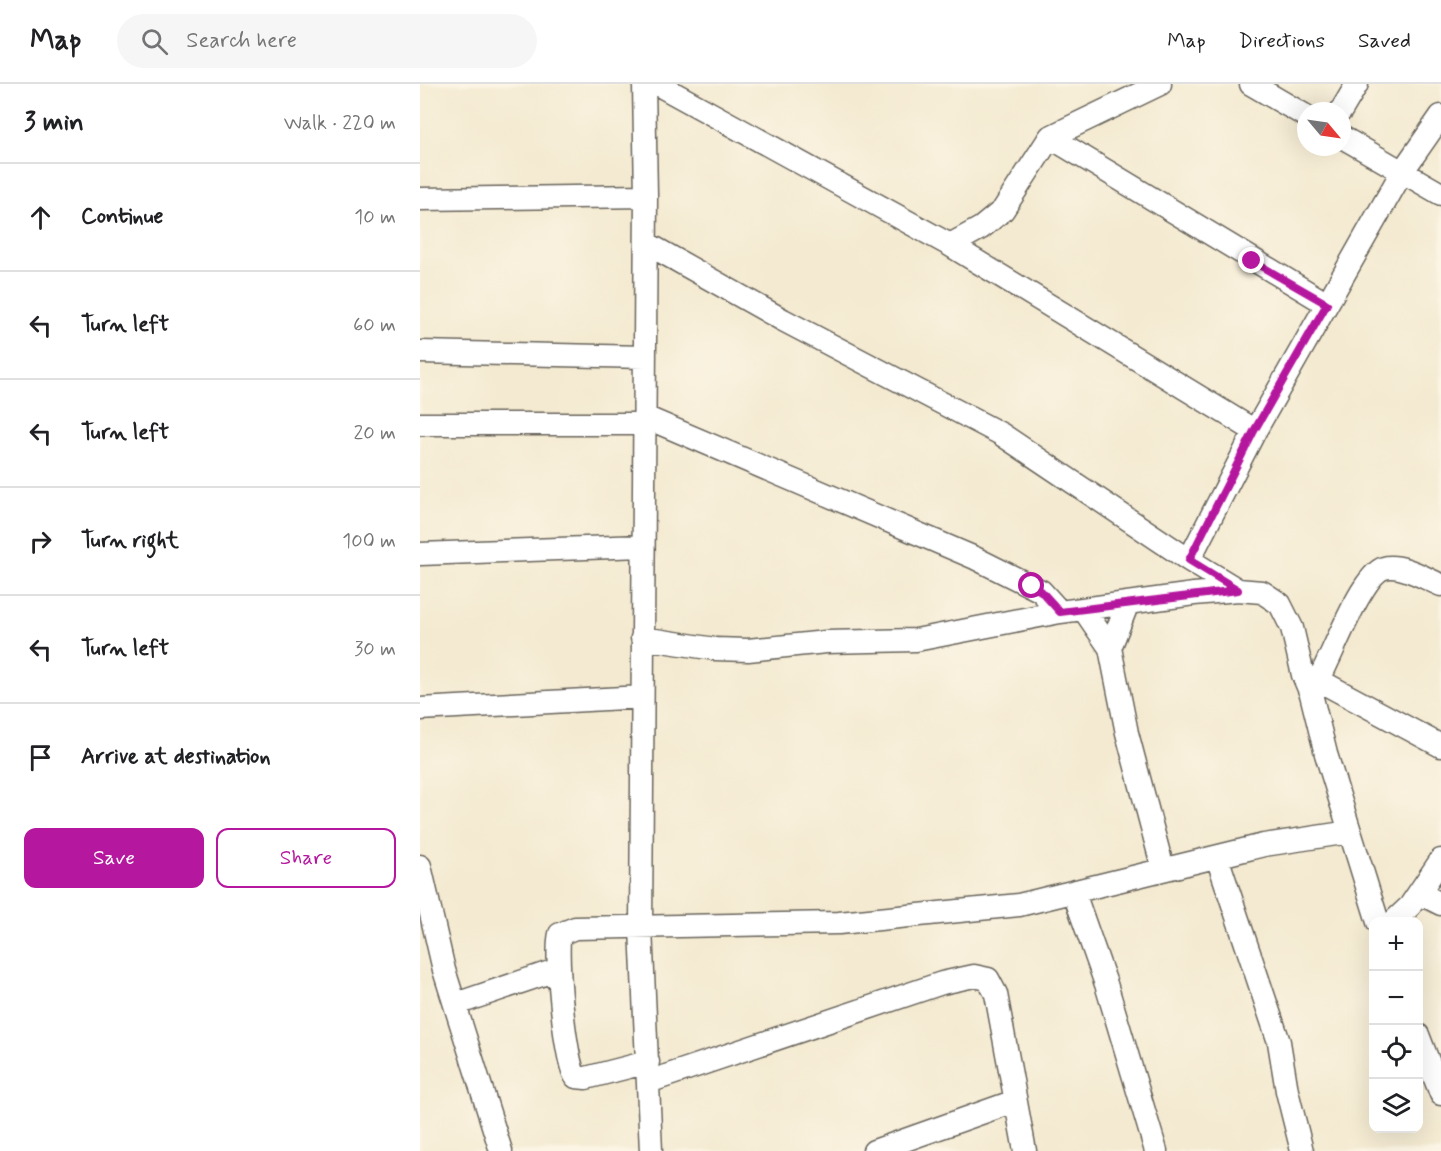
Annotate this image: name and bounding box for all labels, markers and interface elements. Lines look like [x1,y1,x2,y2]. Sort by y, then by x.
search box [117,14,537,68]
text: Map [30,23,81,60]
icon: search [138,25,171,58]
text: Search here [186,27,297,55]
text: Map [1167,27,1206,55]
text: Directions [1239,27,1325,55]
text: Saved [1358,27,1411,55]
north arrow [1297,102,1351,156]
text: 3 min [24,106,84,140]
text: Walk · 220 m [284,110,396,137]
icon: ahead [24,201,57,234]
text: Continue [81,203,163,231]
text: 10 m [354,204,396,231]
route end [1238,247,1264,273]
icon: left [24,309,57,342]
text: Turn left [81,311,169,339]
text: 60 m [353,312,396,339]
icon: left [24,417,57,450]
text: Turn left [81,419,169,447]
text: 20 m [353,420,396,447]
icon: right [24,525,57,558]
text: Turn right [81,527,179,555]
text: 100 m [342,528,396,555]
route start [1018,572,1044,598]
icon: left [24,633,57,666]
text: Turn left [81,635,169,663]
text: 30 m [354,636,396,663]
icon: arrive [24,741,57,774]
text: Arrive at destination [81,743,271,771]
button: Save [24,828,204,888]
button: Share [216,828,396,888]
map controls [1369,917,1423,1133]
button: + [1369,917,1423,971]
button: − [1369,971,1423,1025]
button: locate [1369,1025,1423,1079]
button: layers [1369,1079,1423,1133]

